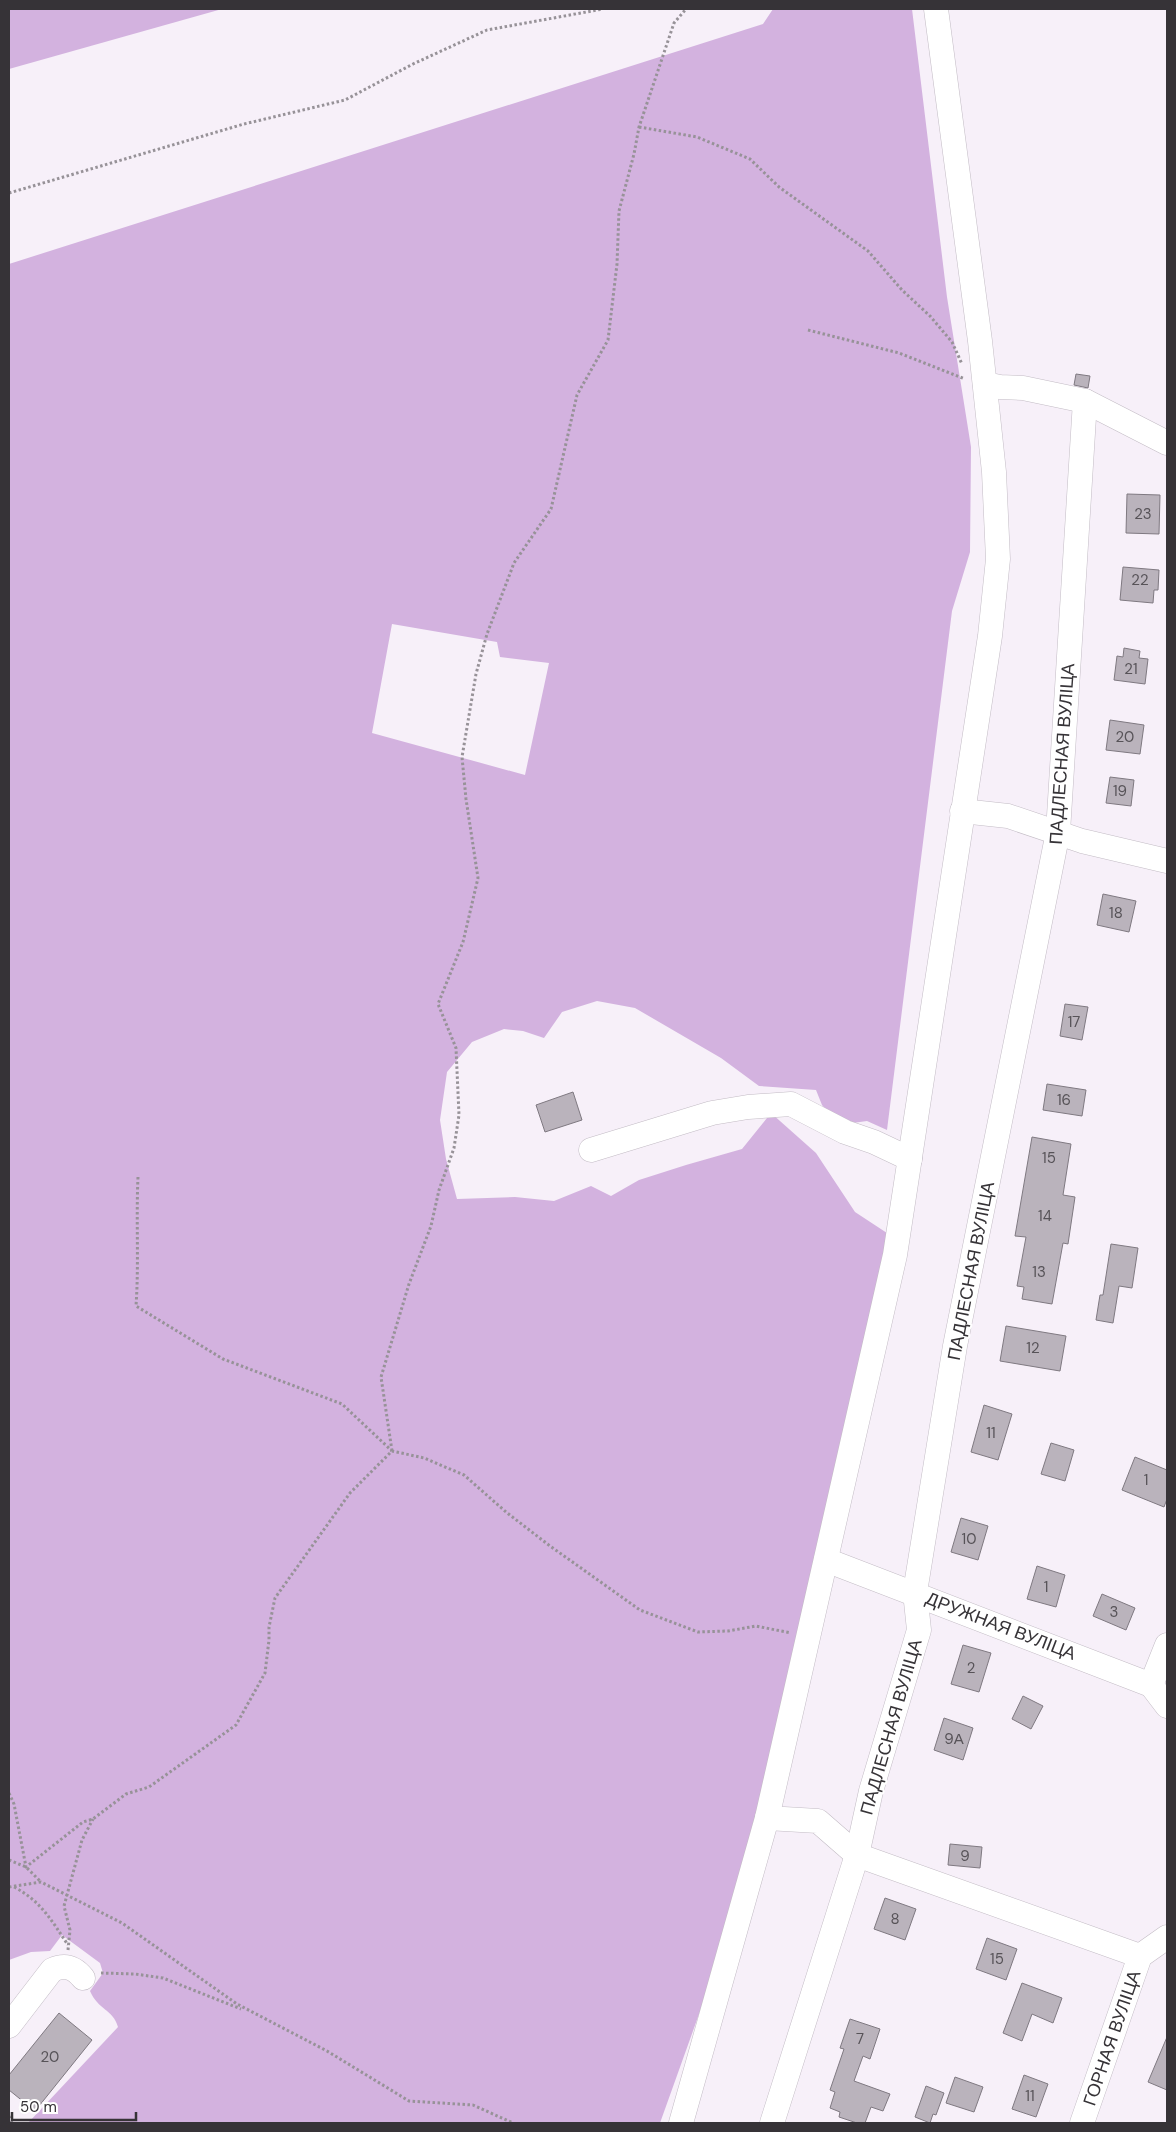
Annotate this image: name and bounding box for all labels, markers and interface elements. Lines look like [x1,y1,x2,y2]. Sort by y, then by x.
house number: 23 [1134,504,1152,524]
house number: 22 [1131,570,1149,590]
house number: 21 [1124,659,1138,679]
street label: ПАДЛЕСНАЯ ВУЛІЦА [1044,663,1080,845]
house number: 20 [1116,727,1134,747]
house number: 19 [1113,781,1127,801]
house number: 18 [1109,903,1123,923]
house number: 17 [1068,1012,1080,1032]
house number: 16 [1057,1090,1071,1110]
house number: 15 [1042,1148,1056,1168]
street label: ПАДЛЕСНАЯ ВУЛІЦА [942,1180,1000,1362]
house number: 14 [1038,1206,1052,1226]
house number: 13 [1032,1262,1046,1282]
house number: 12 [1026,1338,1040,1358]
house number: 11 [986,1423,996,1443]
house number: 1 [1144,1470,1148,1490]
house number: 10 [962,1529,976,1549]
house number: 1 [1044,1577,1048,1597]
street label: ДРУЖНАЯ ВУЛІЦА [922,1586,1080,1666]
house number: 3 [1110,1602,1118,1622]
street label: ПАДЛЕСНАЯ ВУЛІЦА [854,1636,928,1818]
house number: 2 [967,1658,975,1678]
house number: 9А [944,1729,964,1749]
house number: 9 [960,1846,970,1866]
house number: 8 [890,1909,900,1929]
house number: 15 [990,1949,1004,1969]
street label: ГОРНАЯ ВУЛІЦА [1078,1967,1146,2109]
house number: 7 [856,2029,864,2049]
house number: 20 [41,2047,59,2067]
house number: 11 [1025,2086,1035,2106]
scale bar [12,2090,136,2122]
text: 50 m [20,2097,57,2117]

